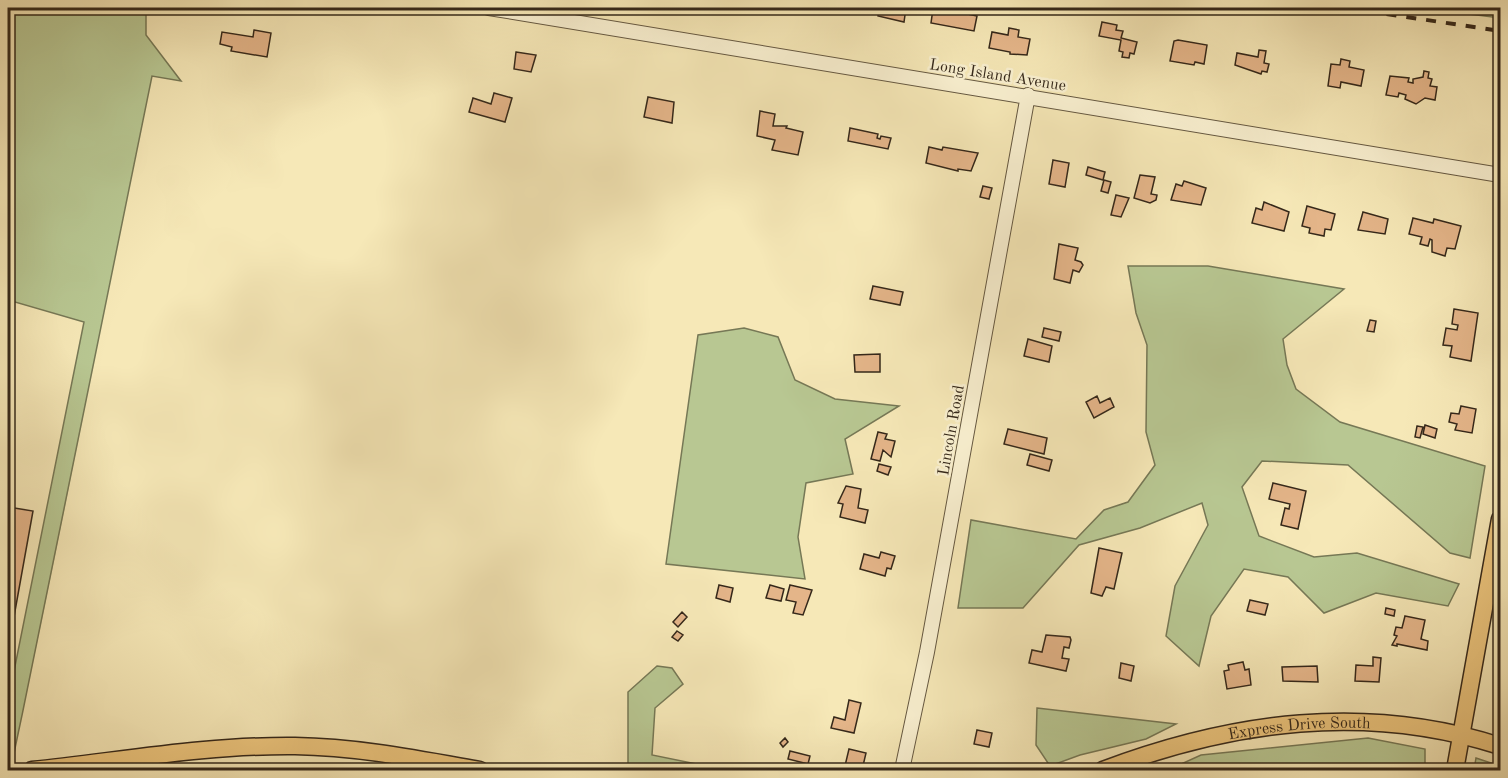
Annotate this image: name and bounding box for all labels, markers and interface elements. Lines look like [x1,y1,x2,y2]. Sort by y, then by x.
street label: Long Island Avenue [928,57,1067,95]
street label: Lincoln Road [936,384,968,477]
street label: Express Drive South [1227,716,1371,743]

